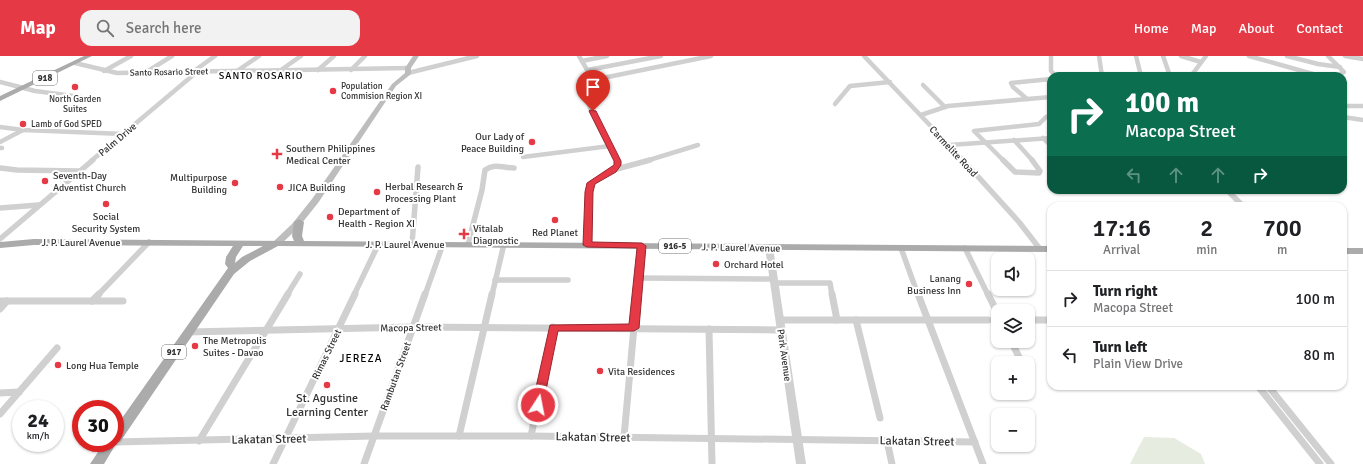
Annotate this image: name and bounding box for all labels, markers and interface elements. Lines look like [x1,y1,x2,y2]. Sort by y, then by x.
search box [80,10,360,46]
text: Map [20,16,56,40]
icon: search [94,17,116,39]
text: Search here [126,19,201,37]
text: Home [1134,20,1169,37]
text: Map [1191,20,1216,37]
text: About [1238,20,1274,37]
text: Contact [1296,20,1343,37]
street label: Santo Rosario Street [130,66,208,79]
district label: SANTO ROSARIO [219,70,303,82]
pin [576,70,610,111]
road number: 918 [33,71,57,85]
icon: arrive [582,76,604,98]
place label: Population Commision Region XI [341,81,422,102]
marker: North Garden Suites [70,82,80,92]
marker: Population Commision Region XI [328,86,338,96]
text: 100 m [1125,86,1199,120]
icon: right [1059,88,1111,140]
place label: North Garden Suites [49,94,101,115]
marker: Lamb of God SPED [18,119,28,129]
place label: Lamb of God SPED [31,119,102,130]
street label: Palm Drive [96,120,139,159]
text: Macopa Street [1125,120,1236,142]
street label: Carmelite Road [927,124,980,180]
place label: Our Lady of Peace Building [461,131,525,155]
marker: Our Lady of Peace Building [527,137,537,147]
place label: Southern Philippines Medical Center [286,143,376,167]
marker: Southern Philippines Medical Center [271,148,283,160]
icon: left [1123,164,1145,186]
icon: ahead [1165,164,1187,186]
icon: ahead [1207,164,1229,186]
icon: right [1249,164,1271,186]
place label: Seventh-Day Adventist Church [53,170,126,194]
place label: Multipurpose Building [170,172,227,196]
marker: Seventh-Day Adventist Church [40,176,50,186]
marker: Multipurpose Building [230,178,240,188]
place label: Herbal Research & Processing Plant [385,181,464,205]
marker: JICA Building [275,182,285,192]
place label: JICA Building [288,182,346,194]
marker: Herbal Research & Processing Plant [372,187,382,197]
marker: Social Security System [101,199,111,209]
place label: Department of Health - Region XI [338,206,415,230]
place label: Social Security System [72,211,140,235]
marker: Department of Health - Region XI [325,212,335,222]
text: 17:16 [1092,213,1151,243]
text: 2 [1200,213,1213,243]
text: 700 [1263,213,1302,243]
marker: Red Planet [550,215,560,225]
place label: Vitalab Diagnostic [473,223,519,247]
place label: Red Planet [532,227,579,239]
marker: Vitalab Diagnostic [458,228,470,240]
street label: J. P. Laurel Avenue [42,237,120,249]
street label: J. P. Laurel Avenue [366,239,444,251]
road number: 916-5 [659,239,691,253]
street label: J. P. Laurel Avenue [701,241,780,255]
text: Arrival [1103,242,1140,258]
text: min [1196,242,1217,258]
text: m [1277,242,1287,258]
map controls [991,252,1035,452]
button: sound [991,252,1035,296]
marker: Orchard Hotel [711,259,721,269]
place label: Orchard Hotel [724,259,784,271]
place label: Lanang Business Inn [907,273,961,297]
marker: Lanang Business Inn [964,279,974,289]
text: Turn right [1093,282,1158,300]
icon: right [1059,288,1081,310]
text: 100 m [1295,290,1335,308]
text: Macopa Street [1093,300,1173,316]
button: layers [991,304,1035,348]
street label: Macopa Street [380,321,442,335]
street label: Rimas Street [310,327,344,382]
street label: Park Avenue [774,328,794,382]
place label: The Metropolis Suites - Davao [203,335,267,359]
text: Turn left [1093,338,1147,356]
street label: Rambutan Street [378,340,414,412]
marker: The Metropolis Suites - Davao [190,341,200,351]
icon: left [1059,344,1081,366]
road number: 917 [162,345,186,359]
text: 80 m [1304,346,1335,364]
district label: JEREZA [340,352,382,365]
button: + [991,356,1035,400]
text: Plain View Drive [1093,356,1183,372]
marker: Long Hua Temple [53,360,63,370]
place label: Long Hua Temple [66,360,139,372]
marker: Vita Residences [595,366,605,376]
place label: Vita Residences [608,366,676,378]
marker: St. Agustine Learning Center [322,380,332,390]
position arrow [517,384,559,426]
place label: St. Agustine Learning Center [286,391,369,420]
speed limit sign: 30 [72,400,124,452]
text: 24 [27,408,49,433]
button: − [991,408,1035,452]
street label: Lakatan Street [555,429,631,446]
text: km/h [27,430,49,442]
street label: Lakatan Street [231,431,307,448]
street label: Lakatan Street [879,433,955,450]

